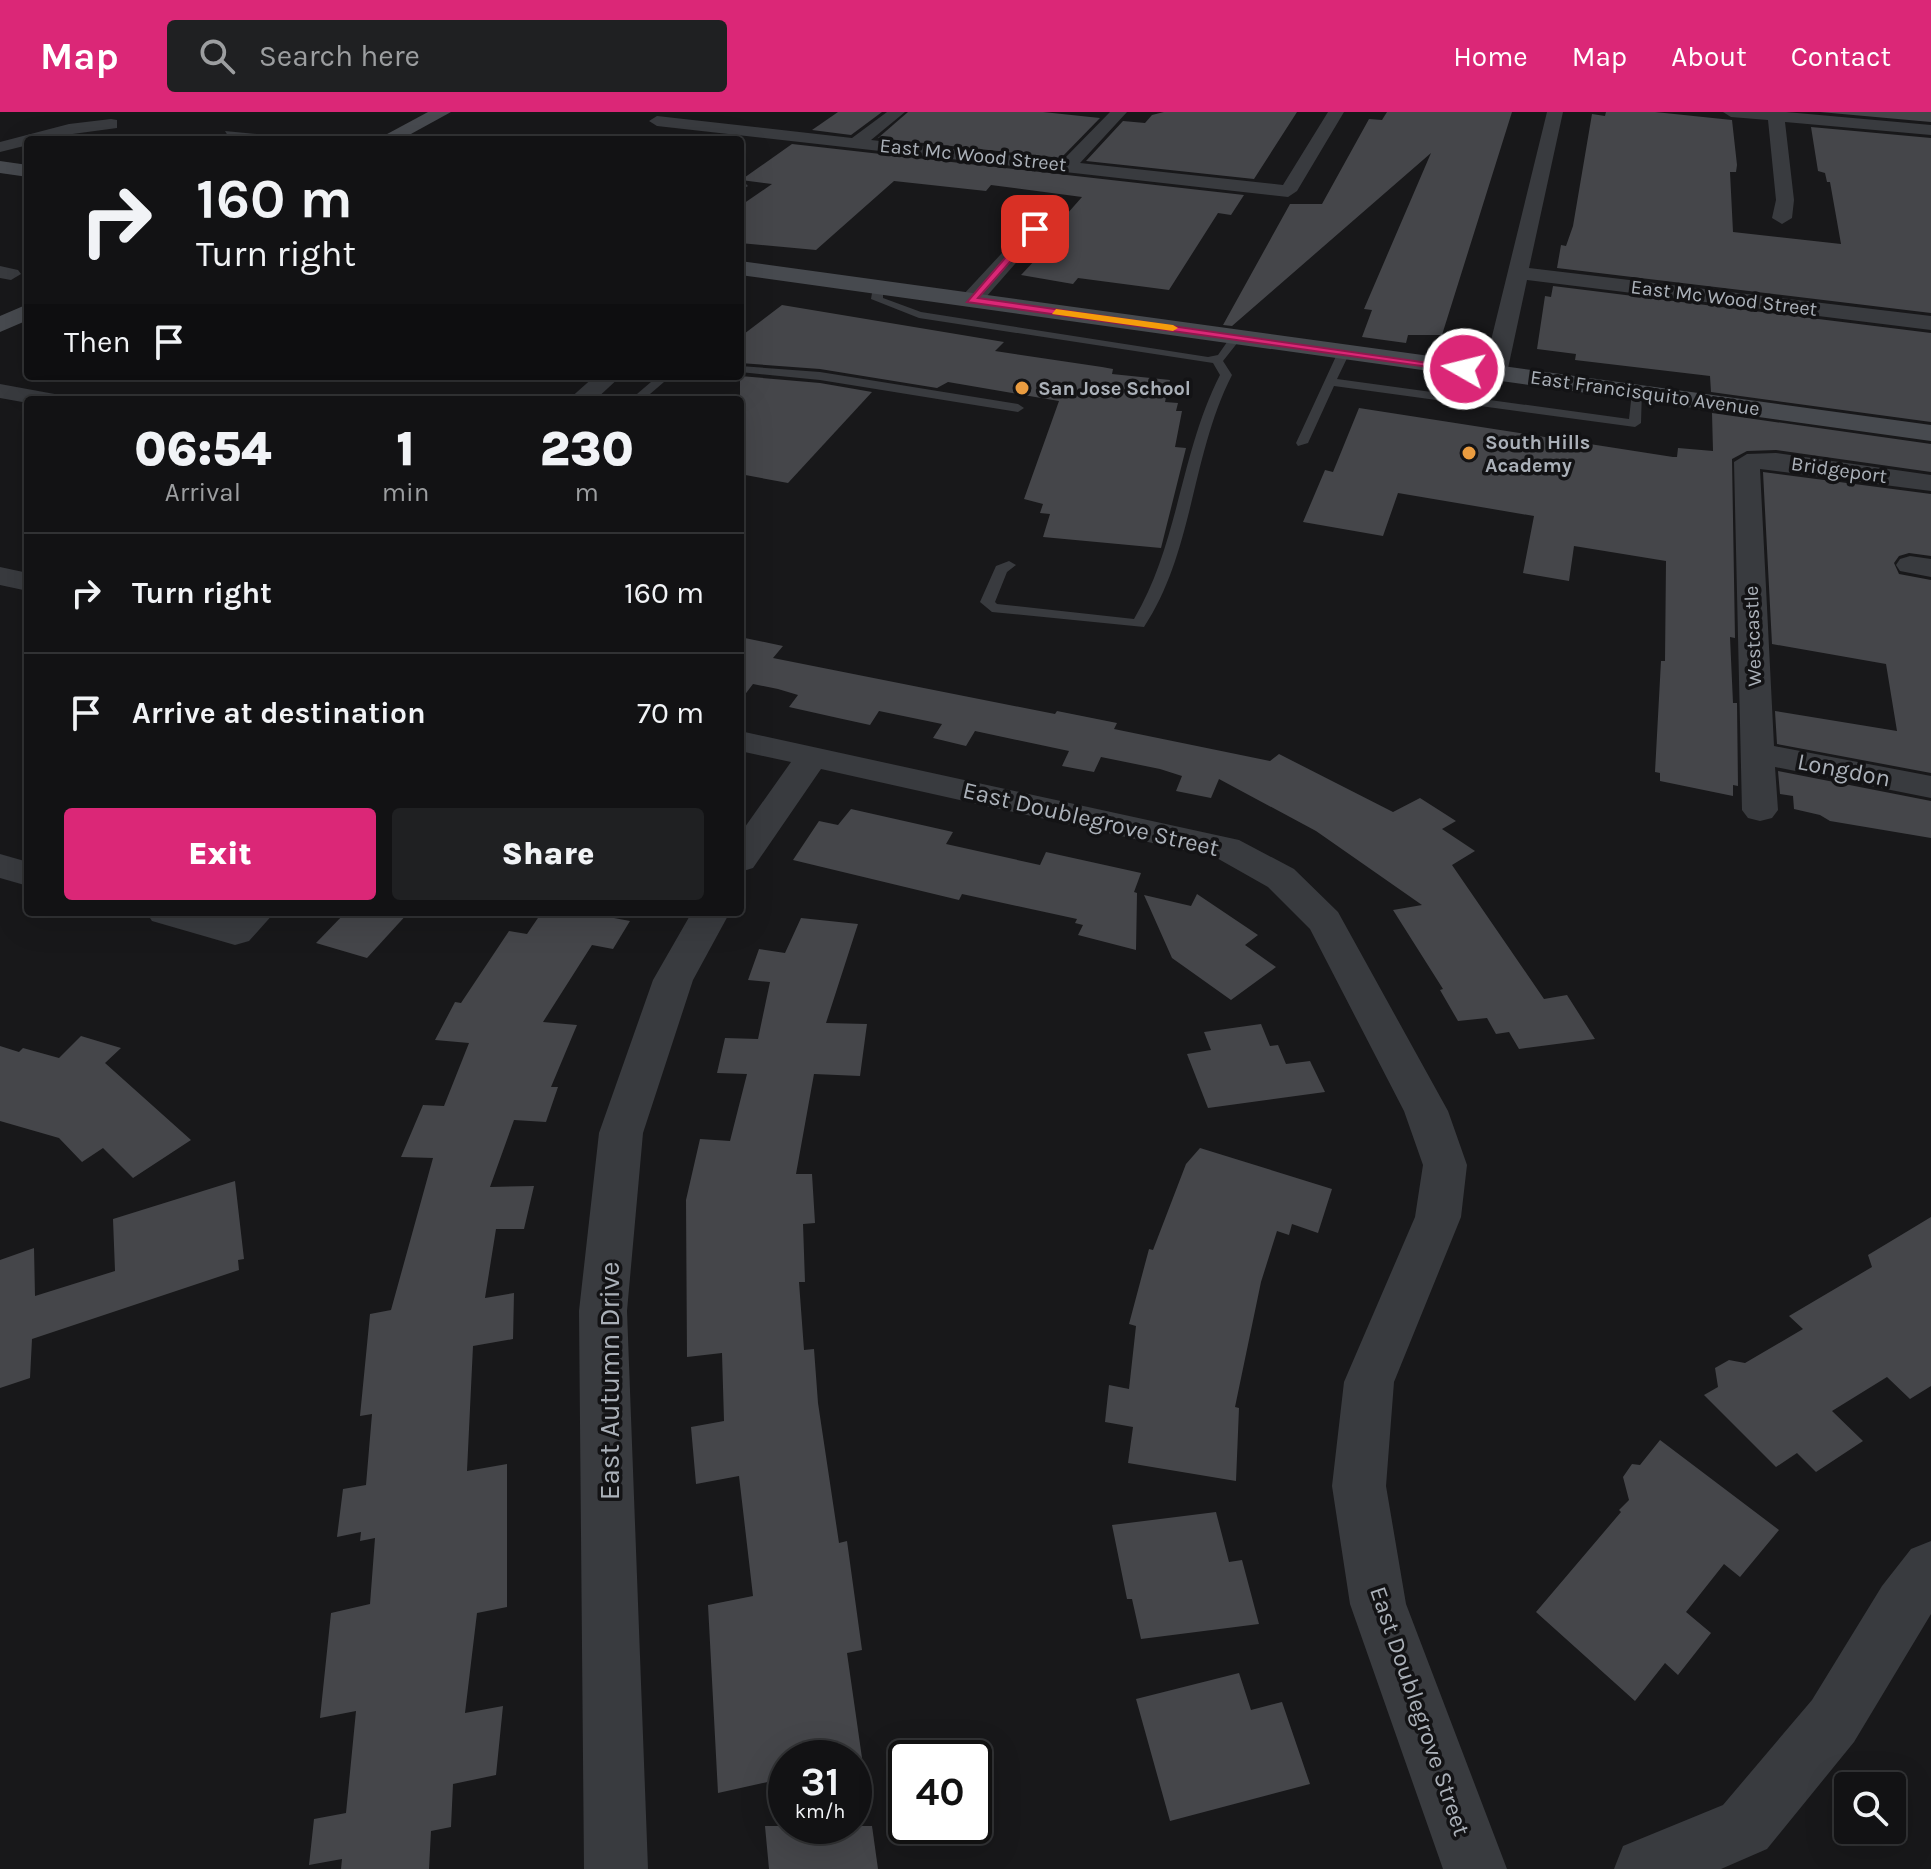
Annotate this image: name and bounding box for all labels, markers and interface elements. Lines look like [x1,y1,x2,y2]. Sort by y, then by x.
search box [167,20,727,92]
text: Map [40,34,119,79]
icon: search [195,34,239,78]
text: Search here [259,38,420,74]
text: Home [1453,40,1528,73]
text: Map [1572,40,1627,73]
text: About [1671,40,1747,73]
text: Contact [1791,40,1891,73]
street label: East Mc Wood Street [878,134,1068,176]
text: 160 m [196,166,353,231]
icon: right [64,168,168,272]
pin [1001,195,1069,263]
icon: arrive [1013,207,1057,251]
text: Turn right [196,233,356,275]
street label: East Mc Wood Street [1629,275,1819,321]
icon: arrive [147,320,191,364]
text: Then [64,324,131,360]
position arrow [1422,327,1506,411]
street label: East Francisquito Avenue [1529,366,1761,420]
place label: San Jose School [1038,377,1191,400]
marker: San Jose School [1013,379,1031,397]
text: 06:54 [134,421,272,477]
text: 1 [396,421,415,477]
text: 230 [540,421,634,477]
place label: South Hills Academy [1485,431,1590,477]
marker: South Hills Academy [1460,444,1478,462]
street label: Bridgeport [1790,452,1889,488]
text: Arrival [165,477,241,508]
text: min [382,477,429,508]
text: m [575,477,599,508]
icon: right [64,571,108,615]
text: Turn right [132,575,272,611]
text: 160 m [624,575,704,611]
street label: Westcastle [1740,585,1766,687]
icon: arrive [64,691,108,735]
text: Arrive at destination [132,695,426,731]
text: 70 m [637,695,704,731]
street label: Longdon [1795,747,1893,793]
street label: East Doublegrove Street [960,776,1222,862]
button: Exit [64,808,376,900]
button: Share [392,808,704,900]
street label: East Autumn Drive [593,1262,626,1500]
street label: East Doublegrove Street [1364,1583,1476,1839]
speed limit sign: 40 [888,1740,992,1844]
text: 31 [800,1758,840,1805]
map controls [1834,1772,1906,1844]
button: search [1834,1772,1906,1844]
text: km/h [795,1800,845,1823]

